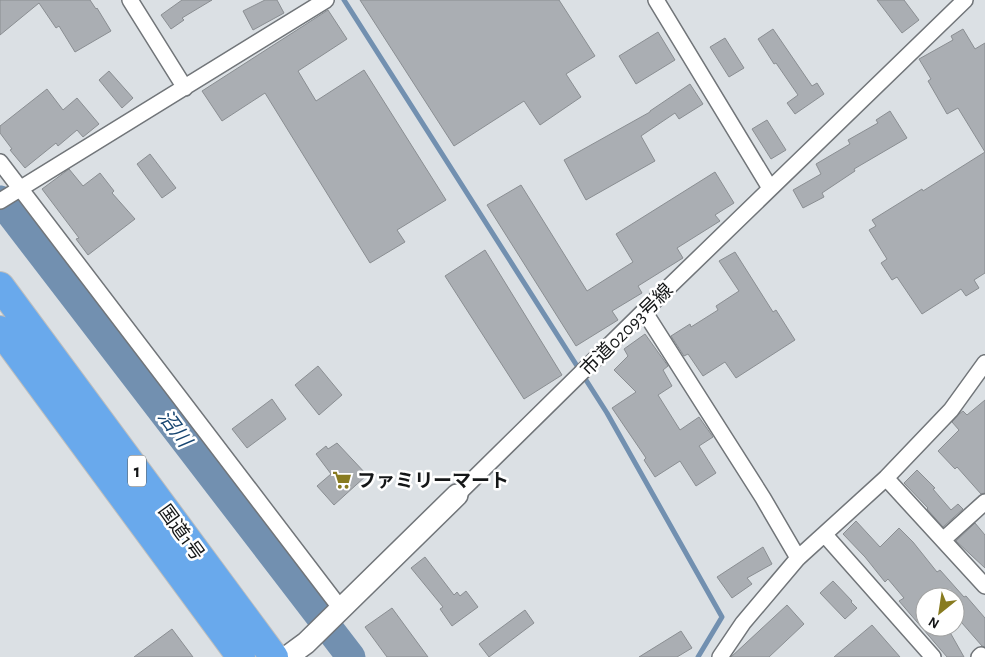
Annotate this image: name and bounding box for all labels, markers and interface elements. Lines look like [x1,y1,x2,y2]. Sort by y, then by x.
street label: 市道02093号線 [576,279,677,380]
water label: 沼川 [154,406,196,452]
road number: 1 [128,456,146,486]
supermarket icon: ファミリーマート [331,469,353,491]
place label: ファミリーマート [357,472,509,491]
street label: 国道1号 [154,501,208,564]
north arrow [915,587,965,637]
text: N [926,614,942,631]

